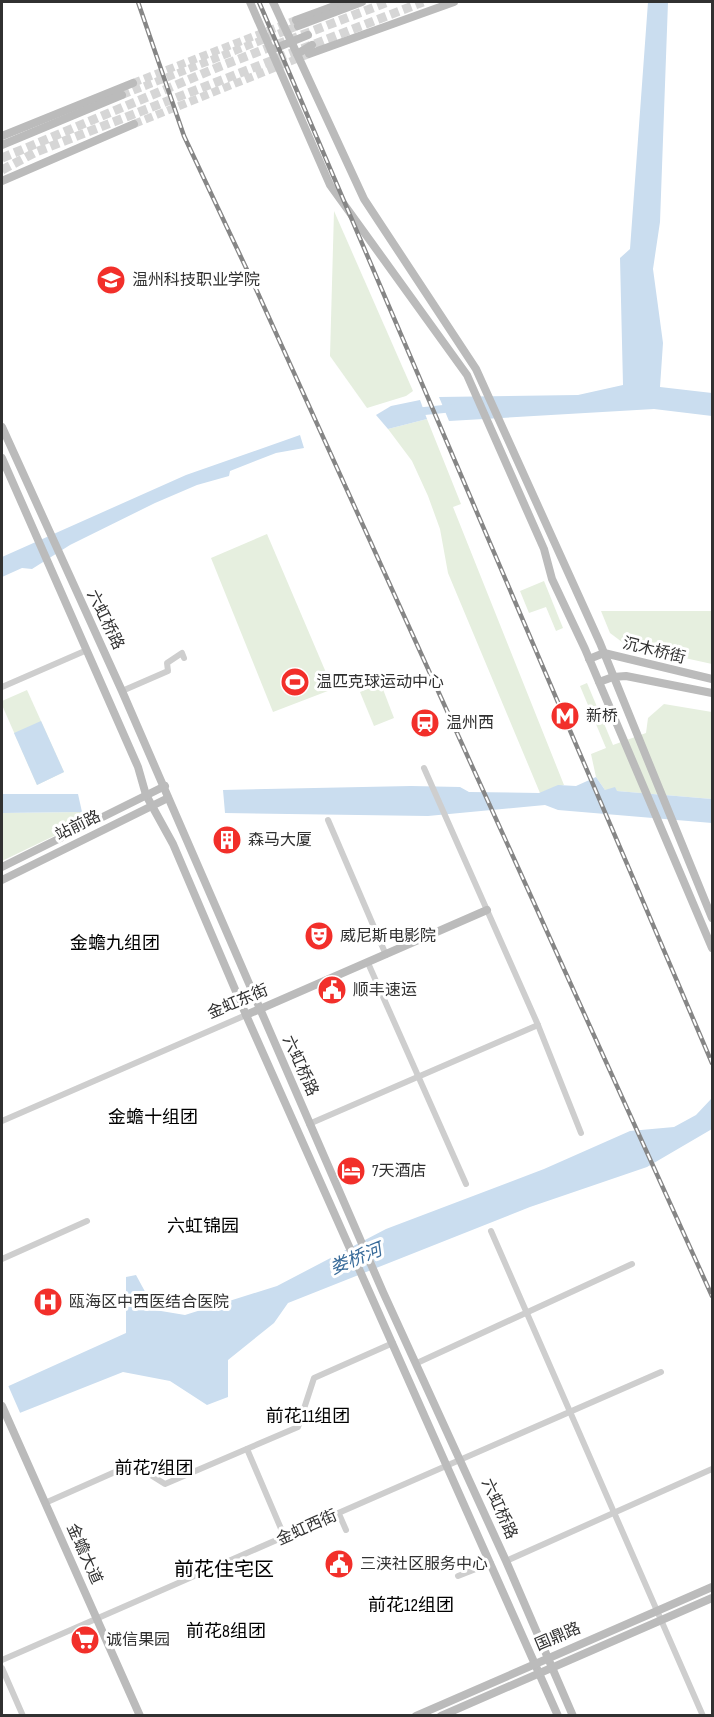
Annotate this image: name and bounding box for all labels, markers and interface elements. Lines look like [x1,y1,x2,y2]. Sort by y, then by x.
school or university icon: 温州科技职业学院 [95,264,127,296]
place label: 温州科技职业学院 [132,271,260,290]
street label: 六虹桥路 [82,587,128,653]
street label: 沉木桥街 [621,634,687,668]
sports icon: 温匹克球运动中心 [279,666,311,698]
place label: 温匹克球运动中心 [316,673,444,692]
metro station icon: 新桥 [549,700,581,732]
station icon: 温州西 [409,707,441,739]
place label: 新桥 [586,707,618,726]
place label: 温州西 [446,714,494,733]
street label: 站前路 [52,807,104,845]
building icon: 森马大厦 [211,824,243,856]
place label: 森马大厦 [248,831,312,850]
theatre icon: 威尼斯电影院 [303,920,335,952]
place label: 威尼斯电影院 [340,927,436,946]
district label: 金蟾九组团 [70,933,160,954]
public building icon: 顺丰速运 [316,974,348,1006]
street label: 金虹东街 [205,981,271,1023]
place label: 顺丰速运 [353,981,417,1000]
street label: 六虹桥路 [278,1033,322,1099]
district label: 金蟾十组团 [108,1107,198,1128]
hotel icon: 7天酒店 [335,1155,367,1187]
place label: 7天酒店 [372,1162,426,1181]
district label: 六虹锦园 [167,1216,239,1237]
water label: 娄桥河 [327,1238,388,1279]
hospital icon: 瓯海区中西医结合医院 [32,1286,64,1318]
place label: 瓯海区中西医结合医院 [69,1293,229,1312]
district label: 前花11组团 [266,1406,350,1427]
district label: 前花7组团 [114,1458,194,1479]
street label: 六虹桥路 [477,1476,521,1542]
street label: 金虹西街 [274,1506,340,1550]
street label: 金蟾大道 [62,1521,106,1587]
public building icon: 三浃社区服务中心 [323,1548,355,1580]
place label: 三浃社区服务中心 [360,1555,488,1574]
district label: 前花住宅区 [174,1558,274,1582]
district label: 前花12组团 [368,1595,454,1616]
street label: 国鼎路 [532,1619,584,1655]
district label: 前花8组团 [186,1621,266,1642]
supermarket icon: 诚信果园 [69,1624,101,1656]
place label: 诚信果园 [106,1631,170,1650]

